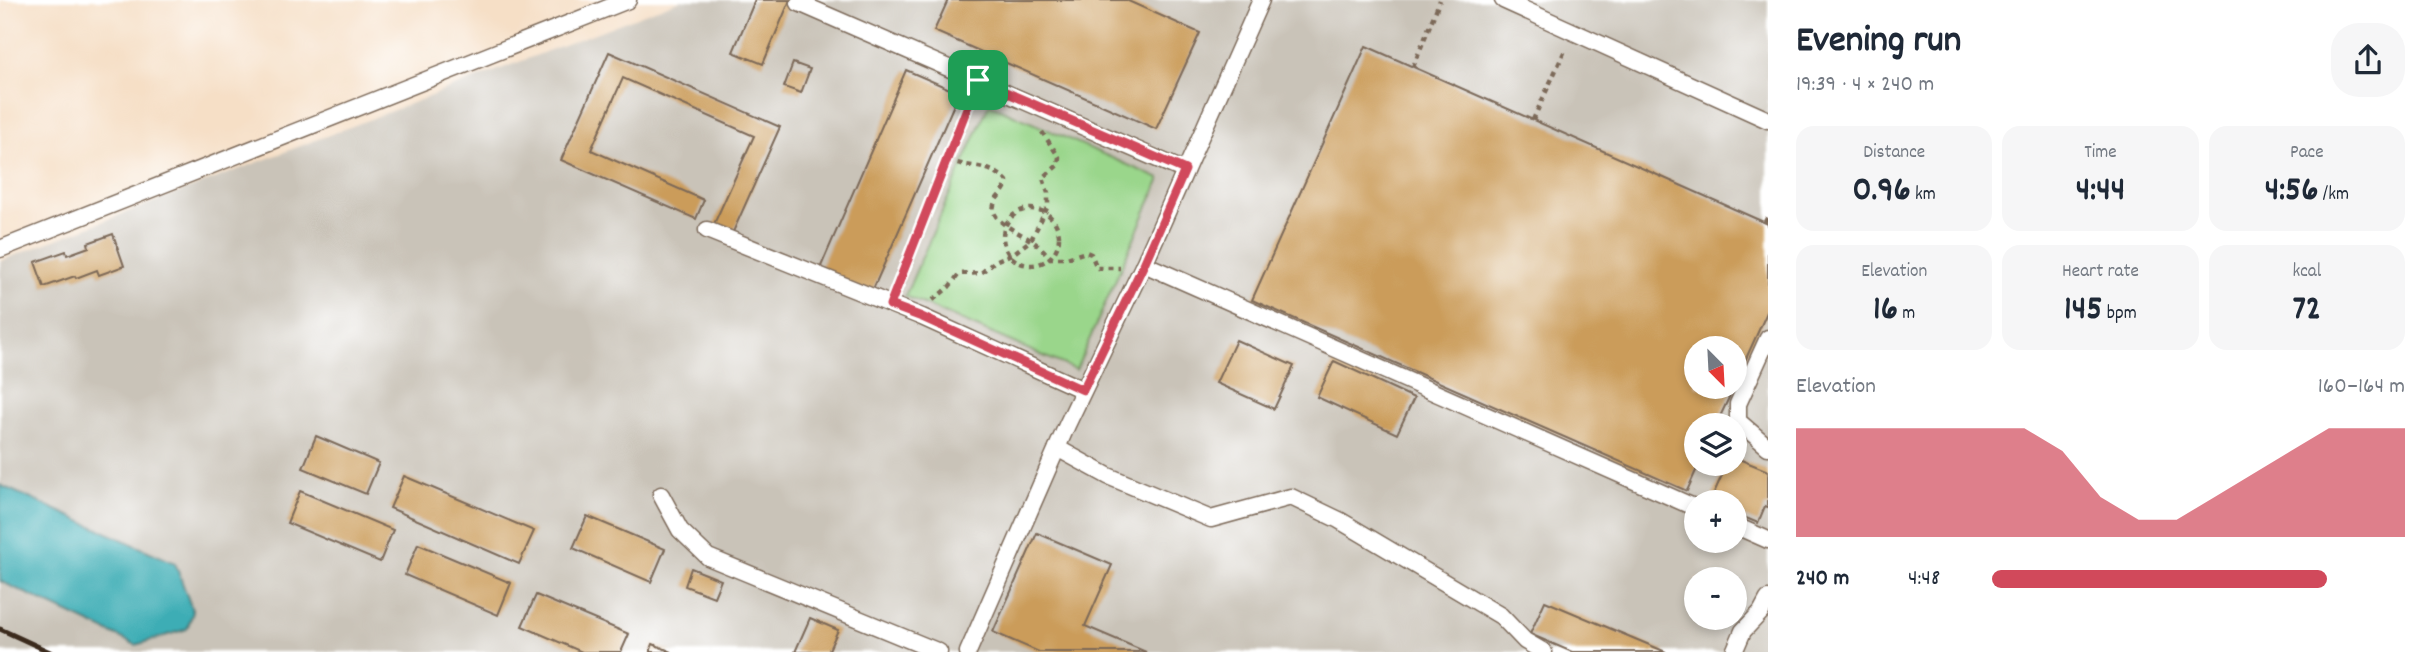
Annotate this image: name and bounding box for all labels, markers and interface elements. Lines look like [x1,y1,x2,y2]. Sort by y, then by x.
text: Evening run [1796,15,1961,70]
button: share [2331,23,2405,97]
pin [948,50,1008,110]
icon: arrive [959,61,997,99]
text: 19:39 · 4 × 240 m [1796,69,1934,102]
text: Distance [1863,140,1925,167]
text: Time [2084,140,2117,167]
text: Pace [2290,140,2324,167]
text: 0.96 [1853,167,1911,217]
text: 4:44 [2076,167,2125,217]
text: 4:56 [2265,167,2318,217]
text: km [1911,182,1936,209]
text: /km [2318,182,2349,209]
text: Elevation [1861,259,1927,286]
text: Heart rate [2062,259,2139,286]
text: kcal [2292,259,2321,286]
text: 16 [1873,286,1898,336]
text: 145 [2064,286,2103,336]
text: 72 [2292,286,2321,336]
text: m [1898,301,1915,328]
text: bpm [2103,301,2137,328]
north arrow [1684,336,1746,399]
map controls [1684,336,1747,630]
text: Elevation [1796,371,1876,404]
text: 160–164 m [2318,371,2405,404]
button: layers [1684,413,1747,476]
button: + [1684,490,1747,553]
text: 240 m [1796,563,1849,596]
text: 4:48 [1908,563,1940,596]
button: − [1684,567,1747,630]

